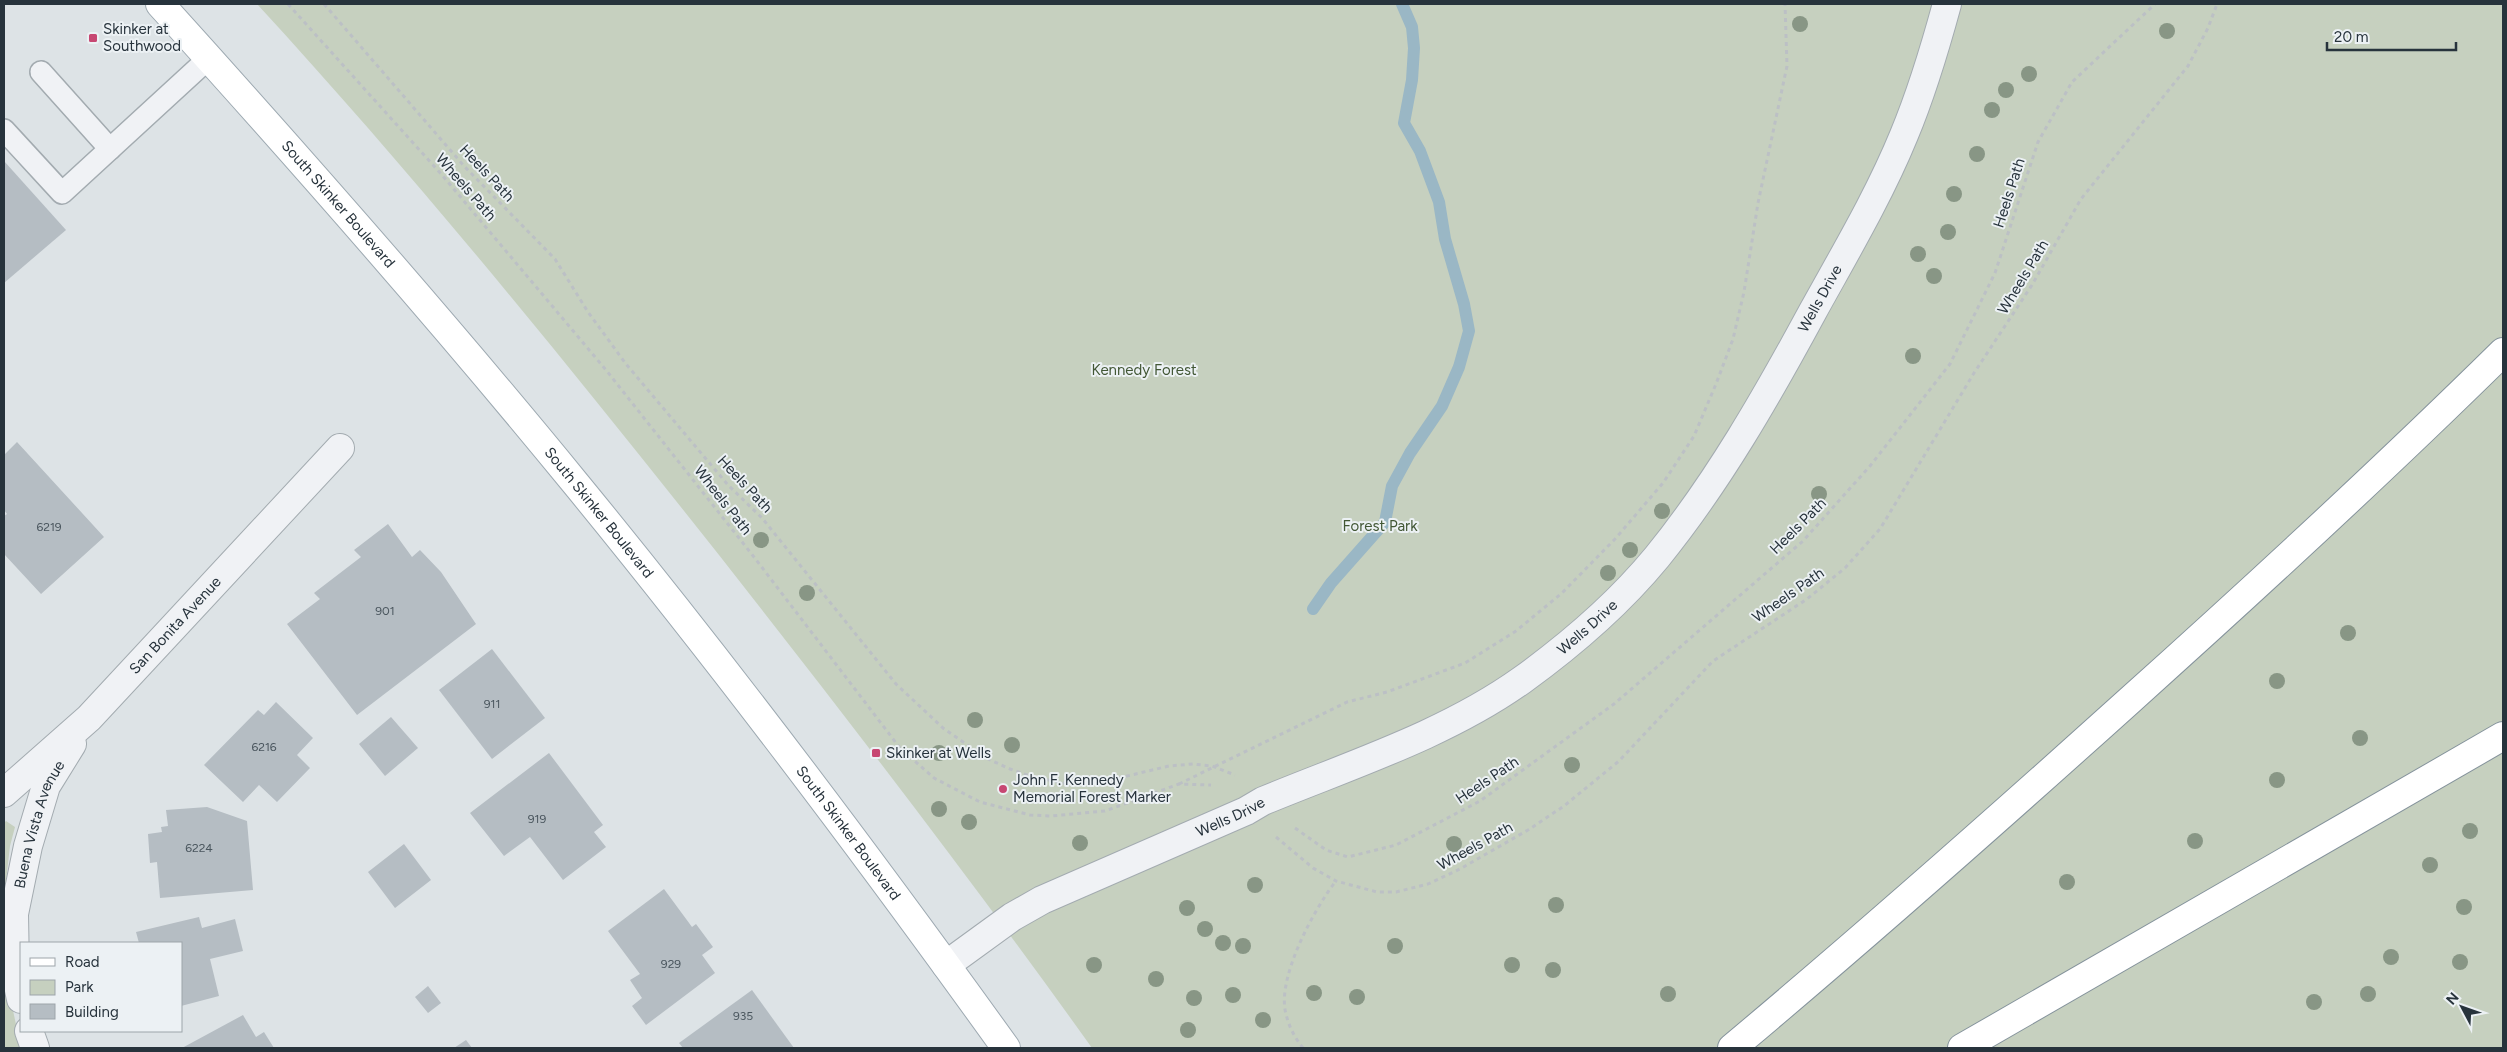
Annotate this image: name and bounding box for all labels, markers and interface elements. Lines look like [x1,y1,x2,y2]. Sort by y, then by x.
place label: Skinker at Southwood [103,20,181,55]
scale bar [2327,20,2456,52]
text: 20 m [2334,28,2368,46]
marker: Skinker at Southwood [87,32,99,44]
street label: South Skinker Boulevard [278,137,399,271]
street label: Heels Path [456,141,518,205]
street label: Wheels Path [432,150,500,224]
street label: Heels Path [1989,156,2029,230]
street label: Wheels Path [1994,237,2052,317]
street label: Wells Drive [1794,262,1846,335]
park label: Kennedy Forest [1091,361,1197,379]
street label: South Skinker Boulevard [541,444,657,582]
street label: Heels Path [714,452,776,516]
street label: Wheels Path [690,462,756,538]
street label: Heels Path [1766,494,1830,558]
park label: Forest Park [1343,517,1418,535]
house number: 6219 [36,520,62,534]
street label: Wheels Path [1749,564,1827,626]
street label: San Bonita Avenue [126,573,225,678]
street label: Wells Drive [1554,596,1621,658]
house number: 901 [375,604,395,618]
house number: 911 [484,697,500,711]
house number: 6216 [251,740,277,754]
place label: Skinker at Wells [886,744,991,762]
marker: Skinker at Wells [870,747,882,759]
street label: Heels Path [1452,752,1522,808]
street label: Buena Vista Avenue [10,757,69,890]
street label: South Skinker Boulevard [792,762,904,904]
place label: John F. Kennedy Memorial Forest Marker [1013,771,1171,806]
marker: John F. Kennedy Memorial Forest Marker [997,783,1009,795]
street label: Wells Drive [1193,793,1268,841]
house number: 919 [528,812,546,826]
street label: Wheels Path [1434,818,1516,874]
house number: 6224 [185,841,213,855]
legend [20,942,182,1032]
text: Road [65,953,100,971]
house number: 929 [661,957,681,971]
text: Park [65,978,94,996]
north arrow [2437,982,2487,1032]
text: N [2443,989,2463,1008]
text: Building [65,1003,119,1021]
house number: 935 [733,1009,753,1023]

